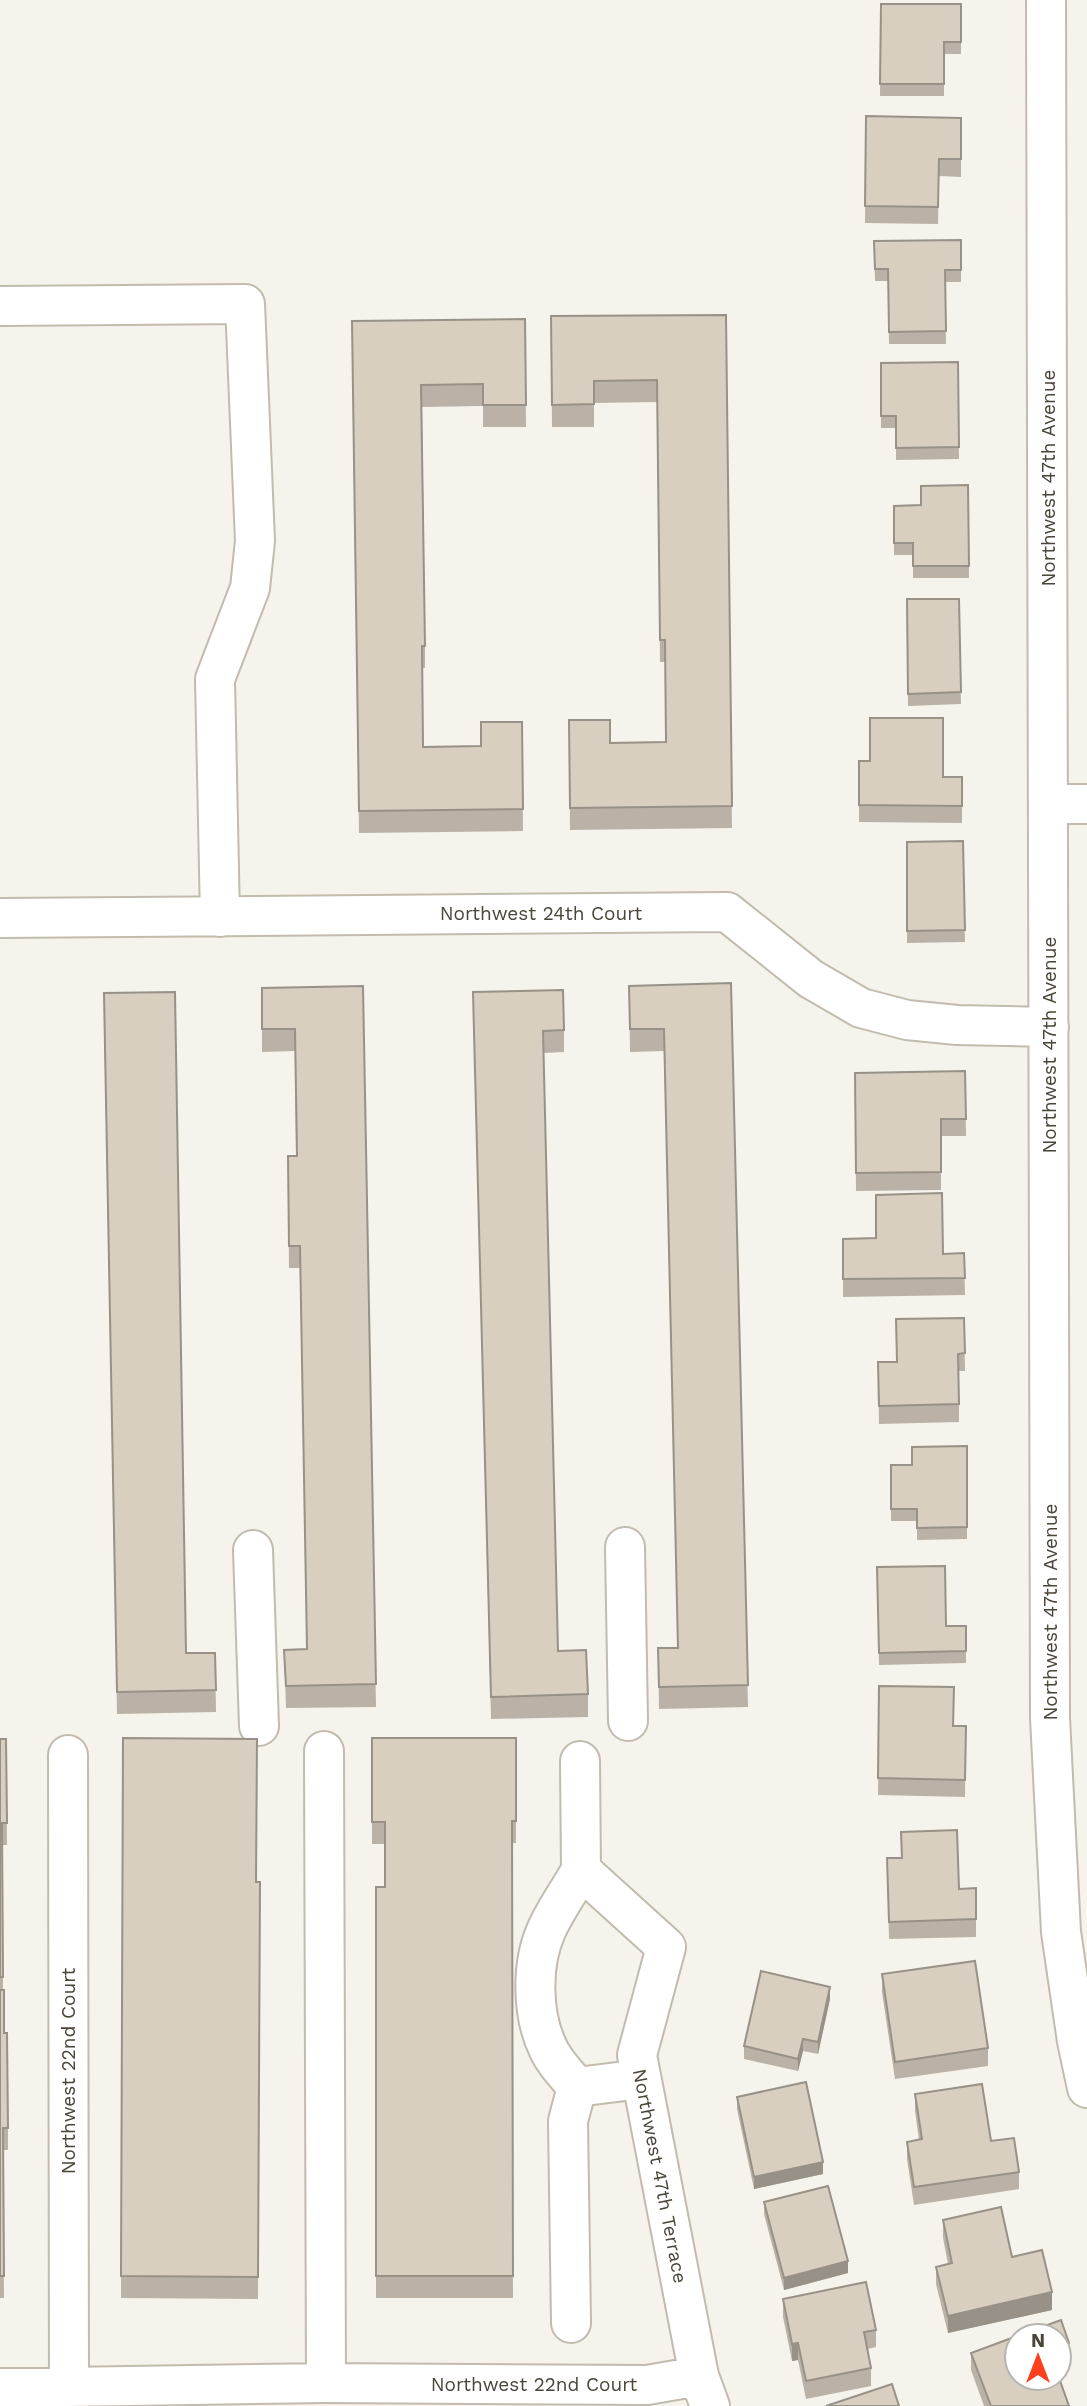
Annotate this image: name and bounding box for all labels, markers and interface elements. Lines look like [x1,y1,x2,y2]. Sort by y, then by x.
street label: Northwest 47th Avenue [1037,370,1060,586]
street label: Northwest 24th Court [440,902,642,925]
street label: Northwest 47th Avenue [1038,937,1061,1153]
street label: Northwest 47th Avenue [1039,1504,1062,1720]
street label: Northwest 22nd Court [57,1968,80,2174]
street label: Northwest 47th Terrace [628,2067,692,2285]
north arrow [1003,2322,1073,2392]
text: N [1031,2329,1045,2352]
street label: Northwest 22nd Court [431,2373,637,2396]

